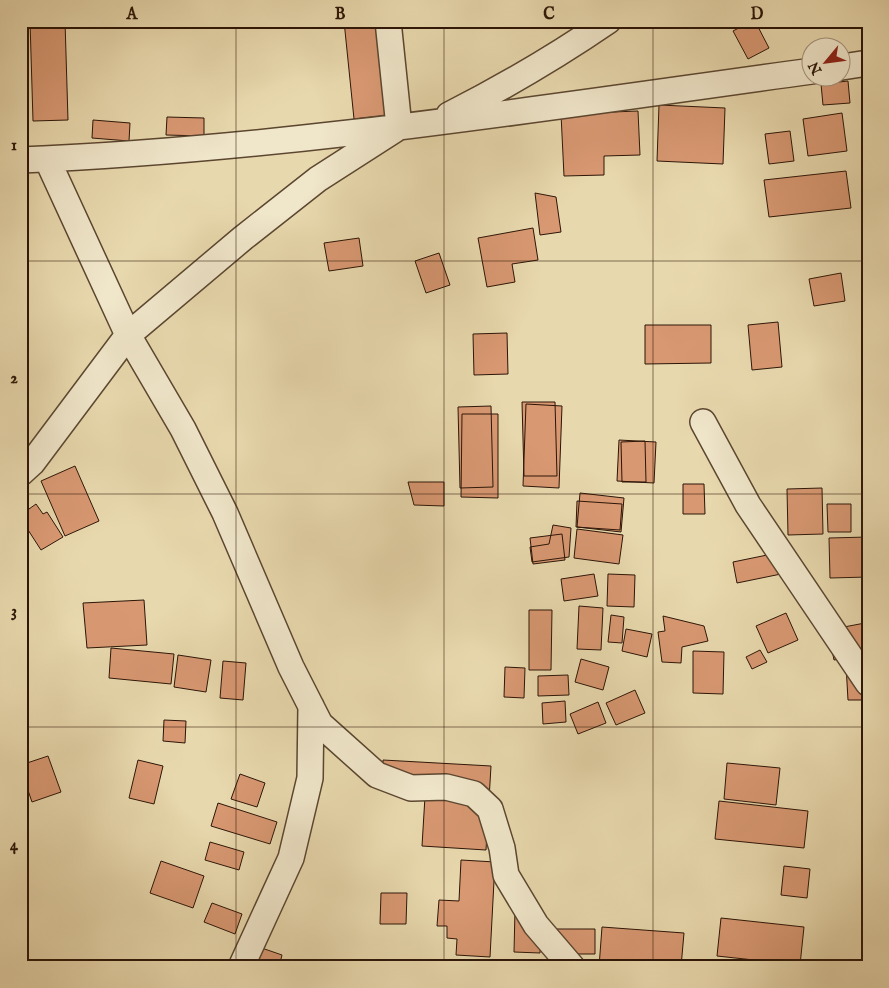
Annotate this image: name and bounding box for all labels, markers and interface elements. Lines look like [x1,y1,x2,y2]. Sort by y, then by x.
text: A [126,5,139,25]
text: B [335,5,346,25]
text: C [543,5,555,25]
text: D [751,5,764,25]
north arrow [802,38,852,88]
text: N [805,58,827,78]
text: 1 [11,136,17,156]
text: 2 [10,369,18,389]
text: 3 [11,602,17,622]
text: 4 [10,836,19,856]

